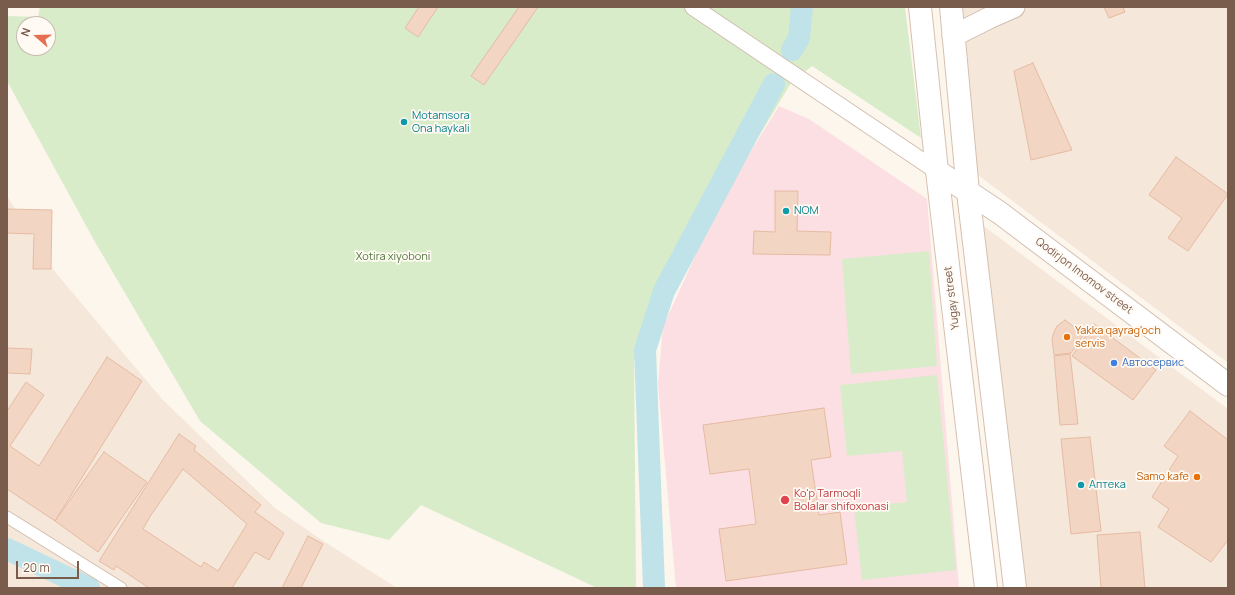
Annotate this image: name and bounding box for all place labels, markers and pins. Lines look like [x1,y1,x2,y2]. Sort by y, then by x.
place label: Motamsora Ona haykali [412,109,470,135]
marker: Motamsora Ona haykali [399,117,409,127]
place label: NOM [794,204,819,218]
marker: NOM [781,206,791,216]
place label: Yakka qayrag'och servis [1075,324,1161,350]
marker: Yakka qayrag'och servis [1062,332,1072,342]
place label: Автосервис [1122,356,1184,370]
marker: Автосервис [1109,358,1119,368]
place label: Samo kafe [1136,470,1189,484]
marker: Samo kafe [1192,472,1202,482]
place label: Аптека [1089,478,1126,492]
marker: Аптека [1076,480,1086,490]
place label: Ko'p Tarmoqli Bolalar shifoxonasi [794,487,889,513]
marker: Ko'p Tarmoqli Bolalar shifoxonasi [779,494,791,506]

